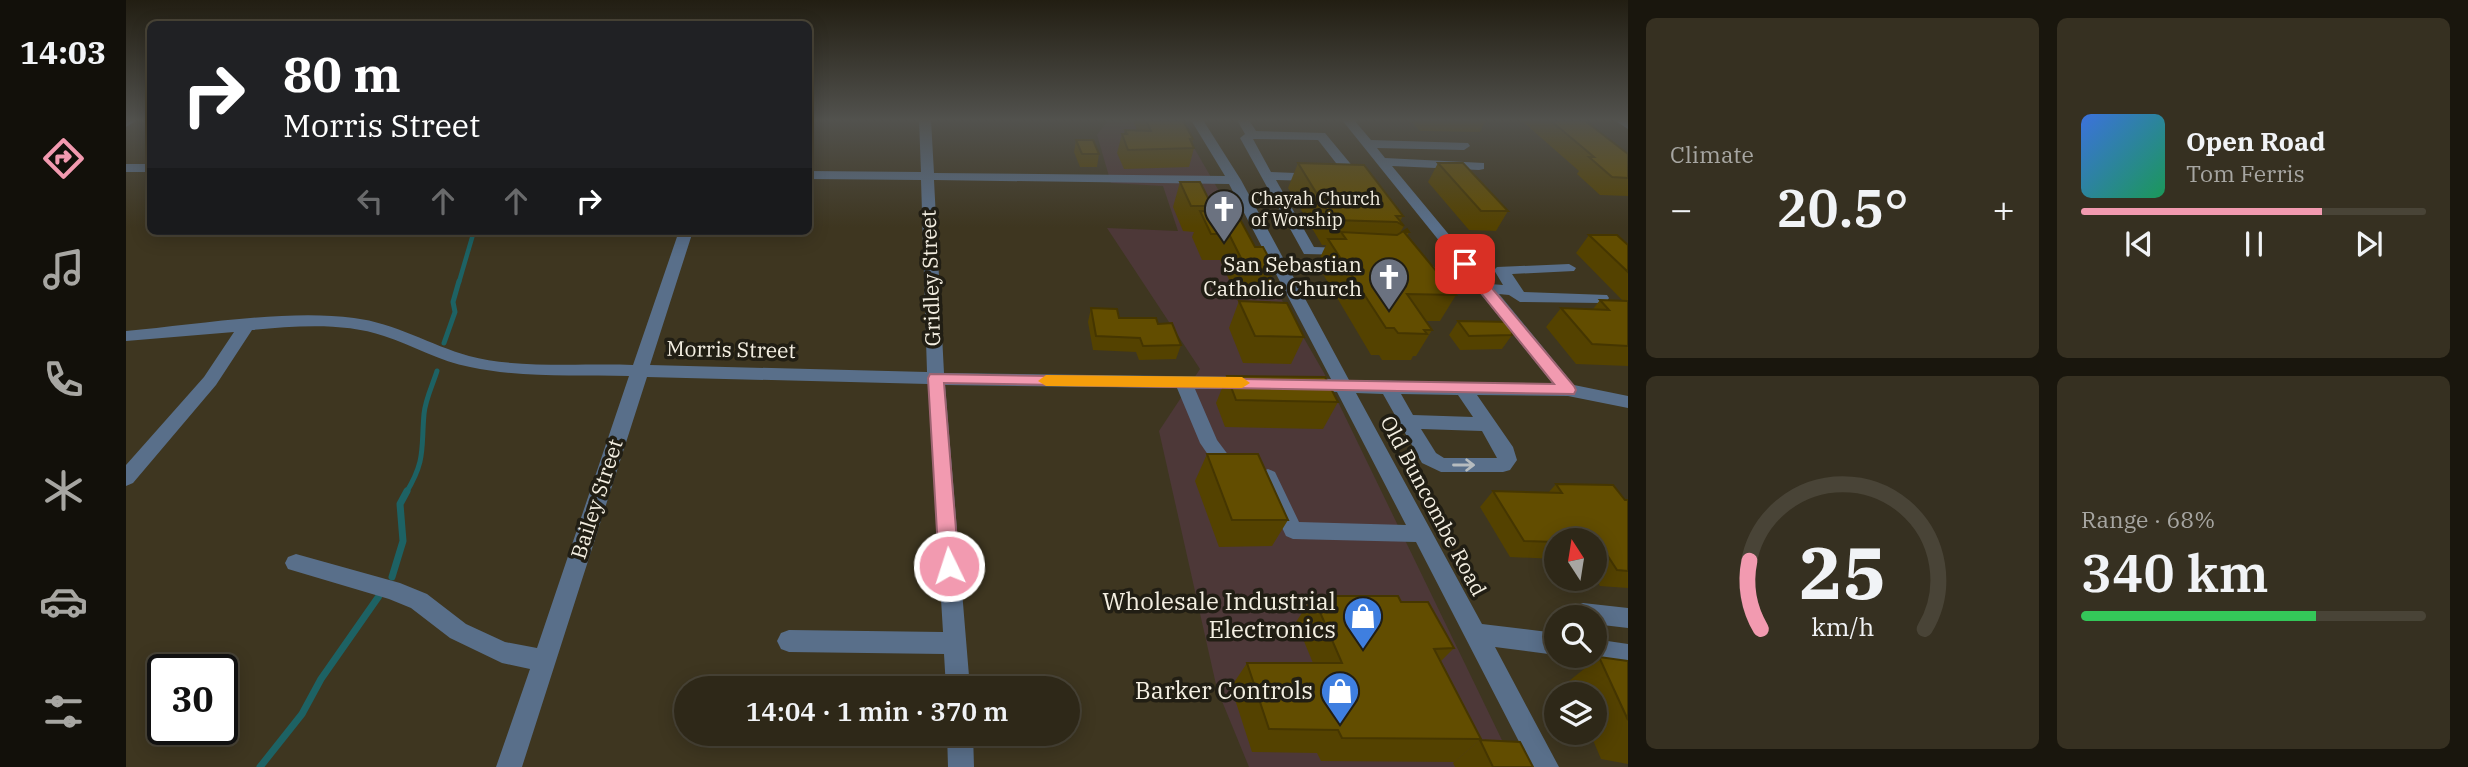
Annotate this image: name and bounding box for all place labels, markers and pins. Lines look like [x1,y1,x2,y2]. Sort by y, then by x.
place label: Chayah Church of Worship [1251,187,1381,231]
church icon: Chayah Church of Worship [1203,188,1245,243]
pin [1435,234,1495,294]
place label: San Sebastian Catholic Church [1203,250,1362,302]
church icon: San Sebastian Catholic Church [1368,256,1410,311]
place label: Wholesale Industrial Electronics [1102,585,1336,645]
shop icon: Wholesale Industrial Electronics [1342,595,1384,650]
shop icon: Barker Controls [1319,670,1361,725]
place label: Barker Controls [1135,674,1313,706]

